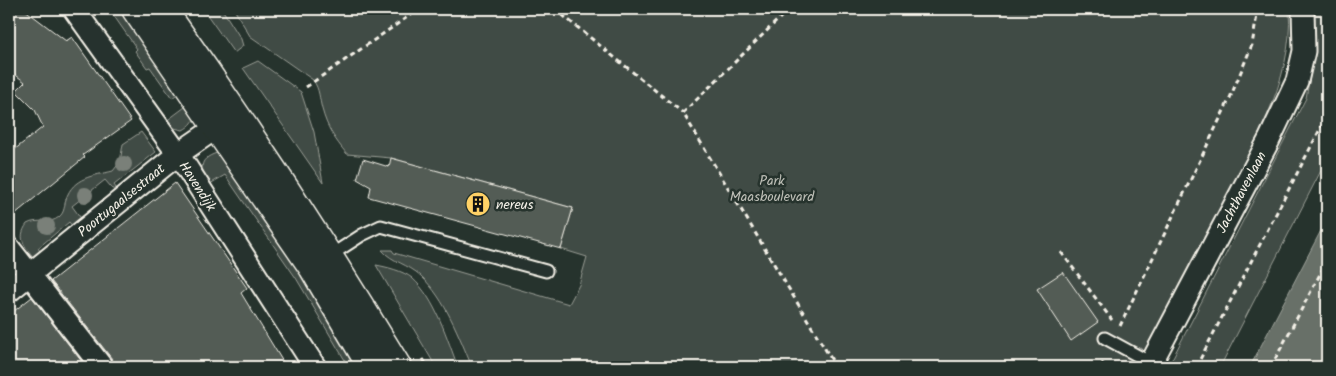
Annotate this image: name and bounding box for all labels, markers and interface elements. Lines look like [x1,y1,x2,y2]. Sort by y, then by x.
street label: Jachthavenlaan [1211,148,1273,237]
street label: Havendijk [173,157,222,216]
street label: Poortugaalsestraat [73,158,171,243]
park label: Park Maasboulevard [730,170,815,208]
building icon: nereus [465,191,491,217]
place label: nereus [496,194,533,216]

